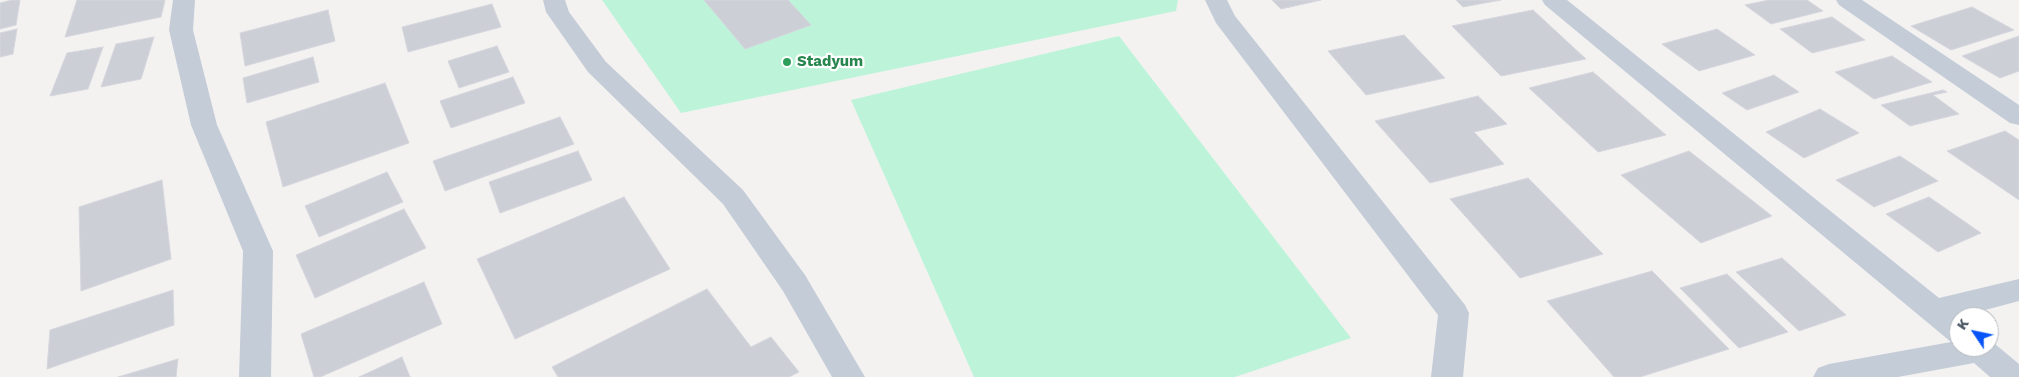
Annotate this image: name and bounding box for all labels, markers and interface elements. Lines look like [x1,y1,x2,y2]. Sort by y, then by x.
place label: Stadyum [797,53,863,71]
marker: Stadyum [781,56,793,68]
north arrow [1949,307,1999,357]
text: K [1953,316,1972,333]

